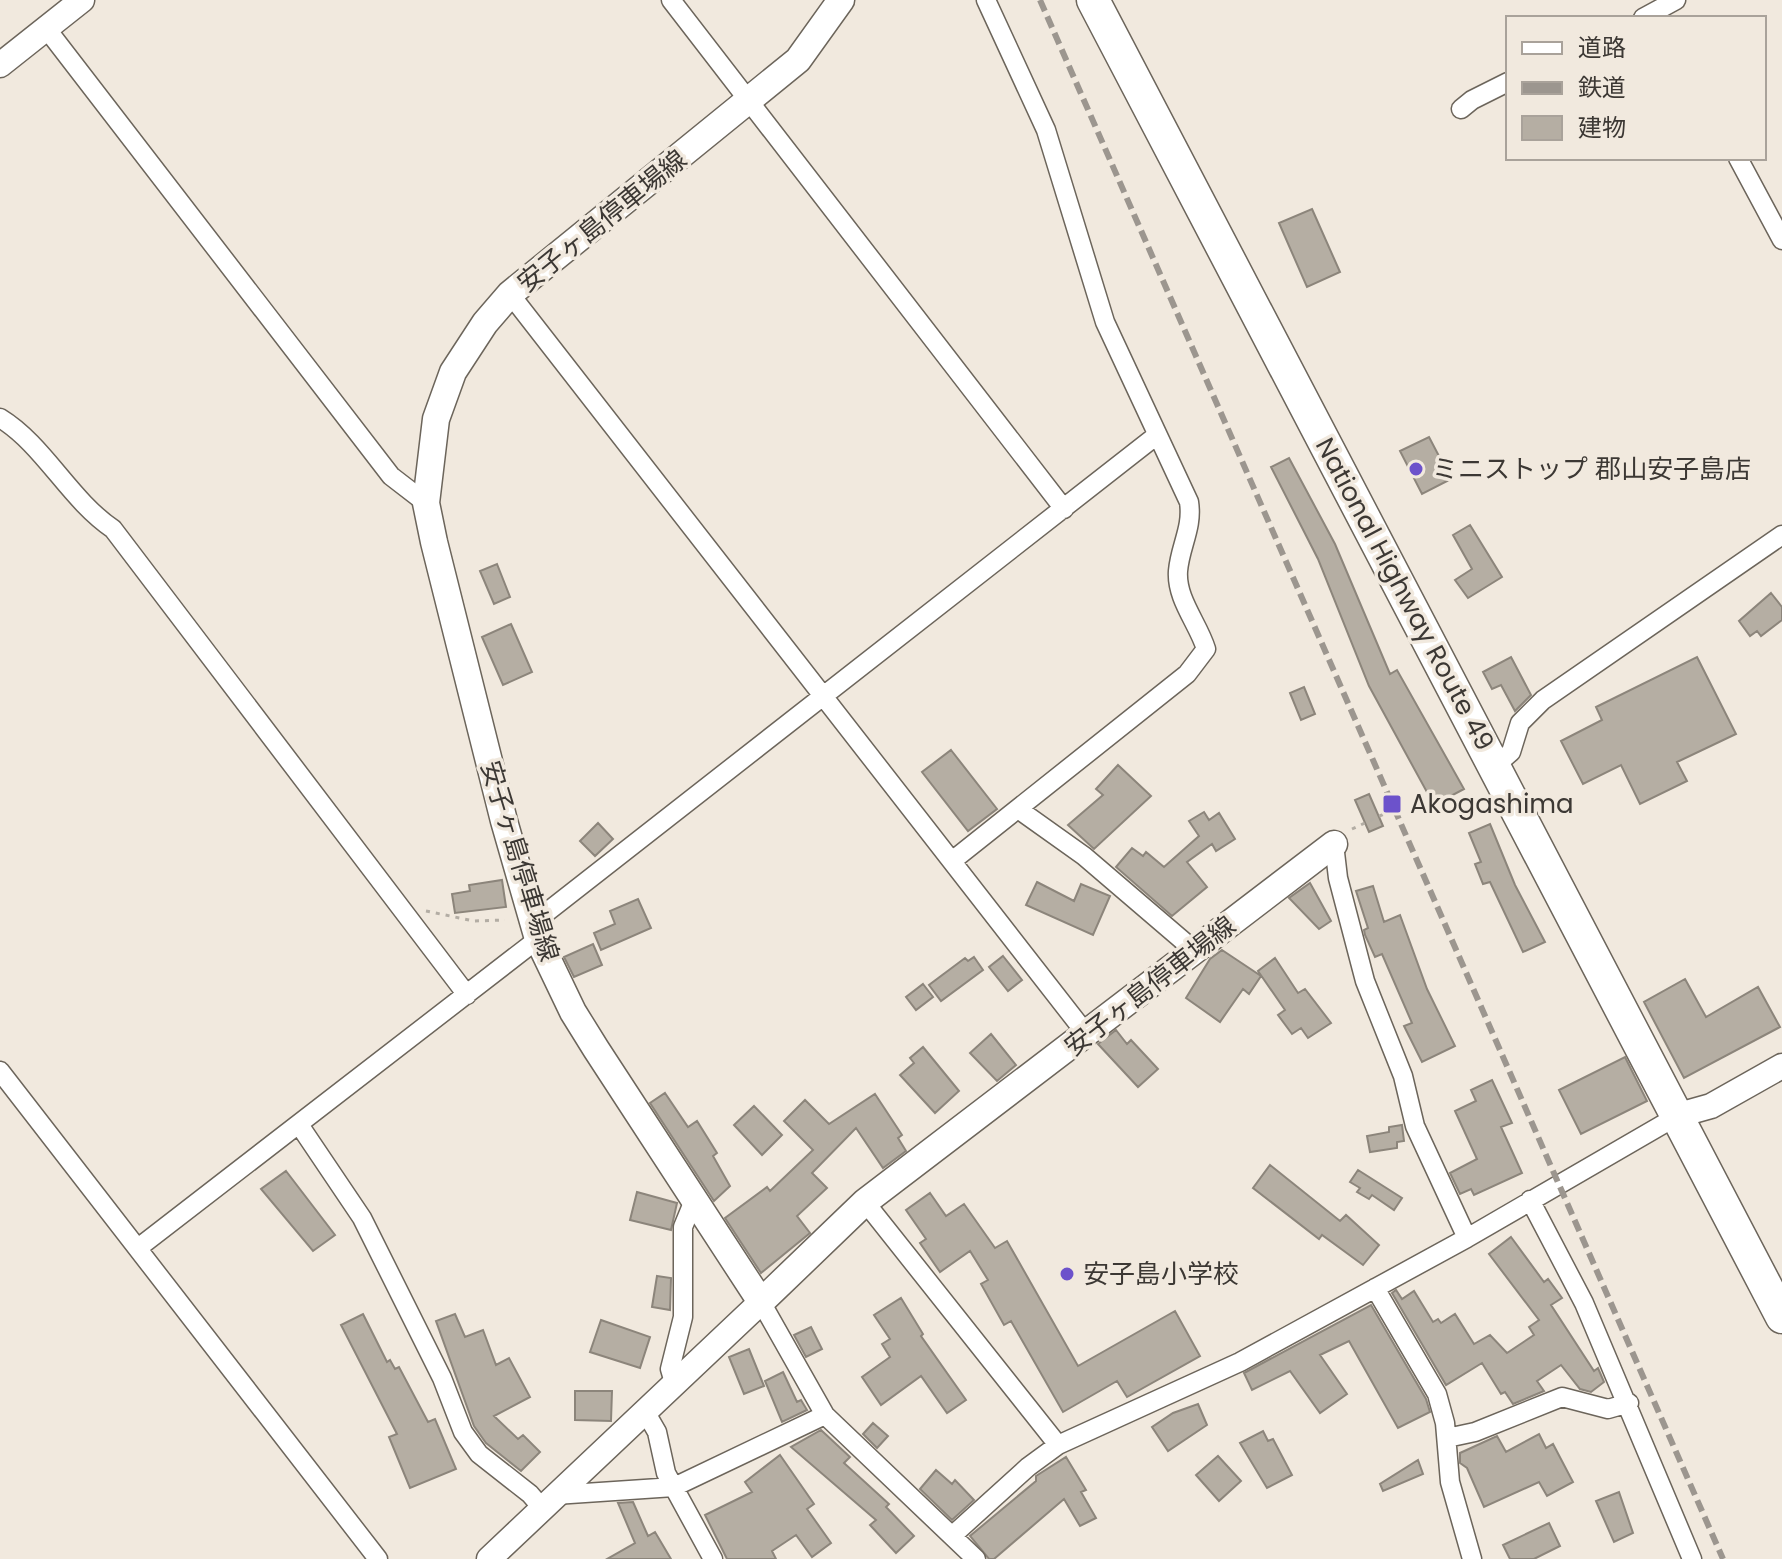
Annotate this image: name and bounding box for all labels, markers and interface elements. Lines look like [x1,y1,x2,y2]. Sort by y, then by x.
legend [1506,16,1766,160]
text: 道路 [1578,31,1626,64]
text: 鉄道 [1578,71,1626,104]
text: 建物 [1578,111,1626,144]
street label: 安子ヶ島停車場線 [510,142,694,300]
street label: National Highway Route 49 [1307,431,1503,757]
place label: ミニストップ 郡山安子島店 [1432,451,1751,487]
marker: ミニストップ 郡山安子島店 [1407,460,1425,478]
street label: 安子ヶ島停車場線 [472,756,568,966]
place label: Akogashima [1410,786,1574,822]
marker: Akogashima [1381,793,1403,815]
street label: 安子ヶ島停車場線 [1057,908,1243,1064]
place label: 安子島小学校 [1083,1256,1239,1292]
marker: 安子島小学校 [1058,1265,1076,1283]

